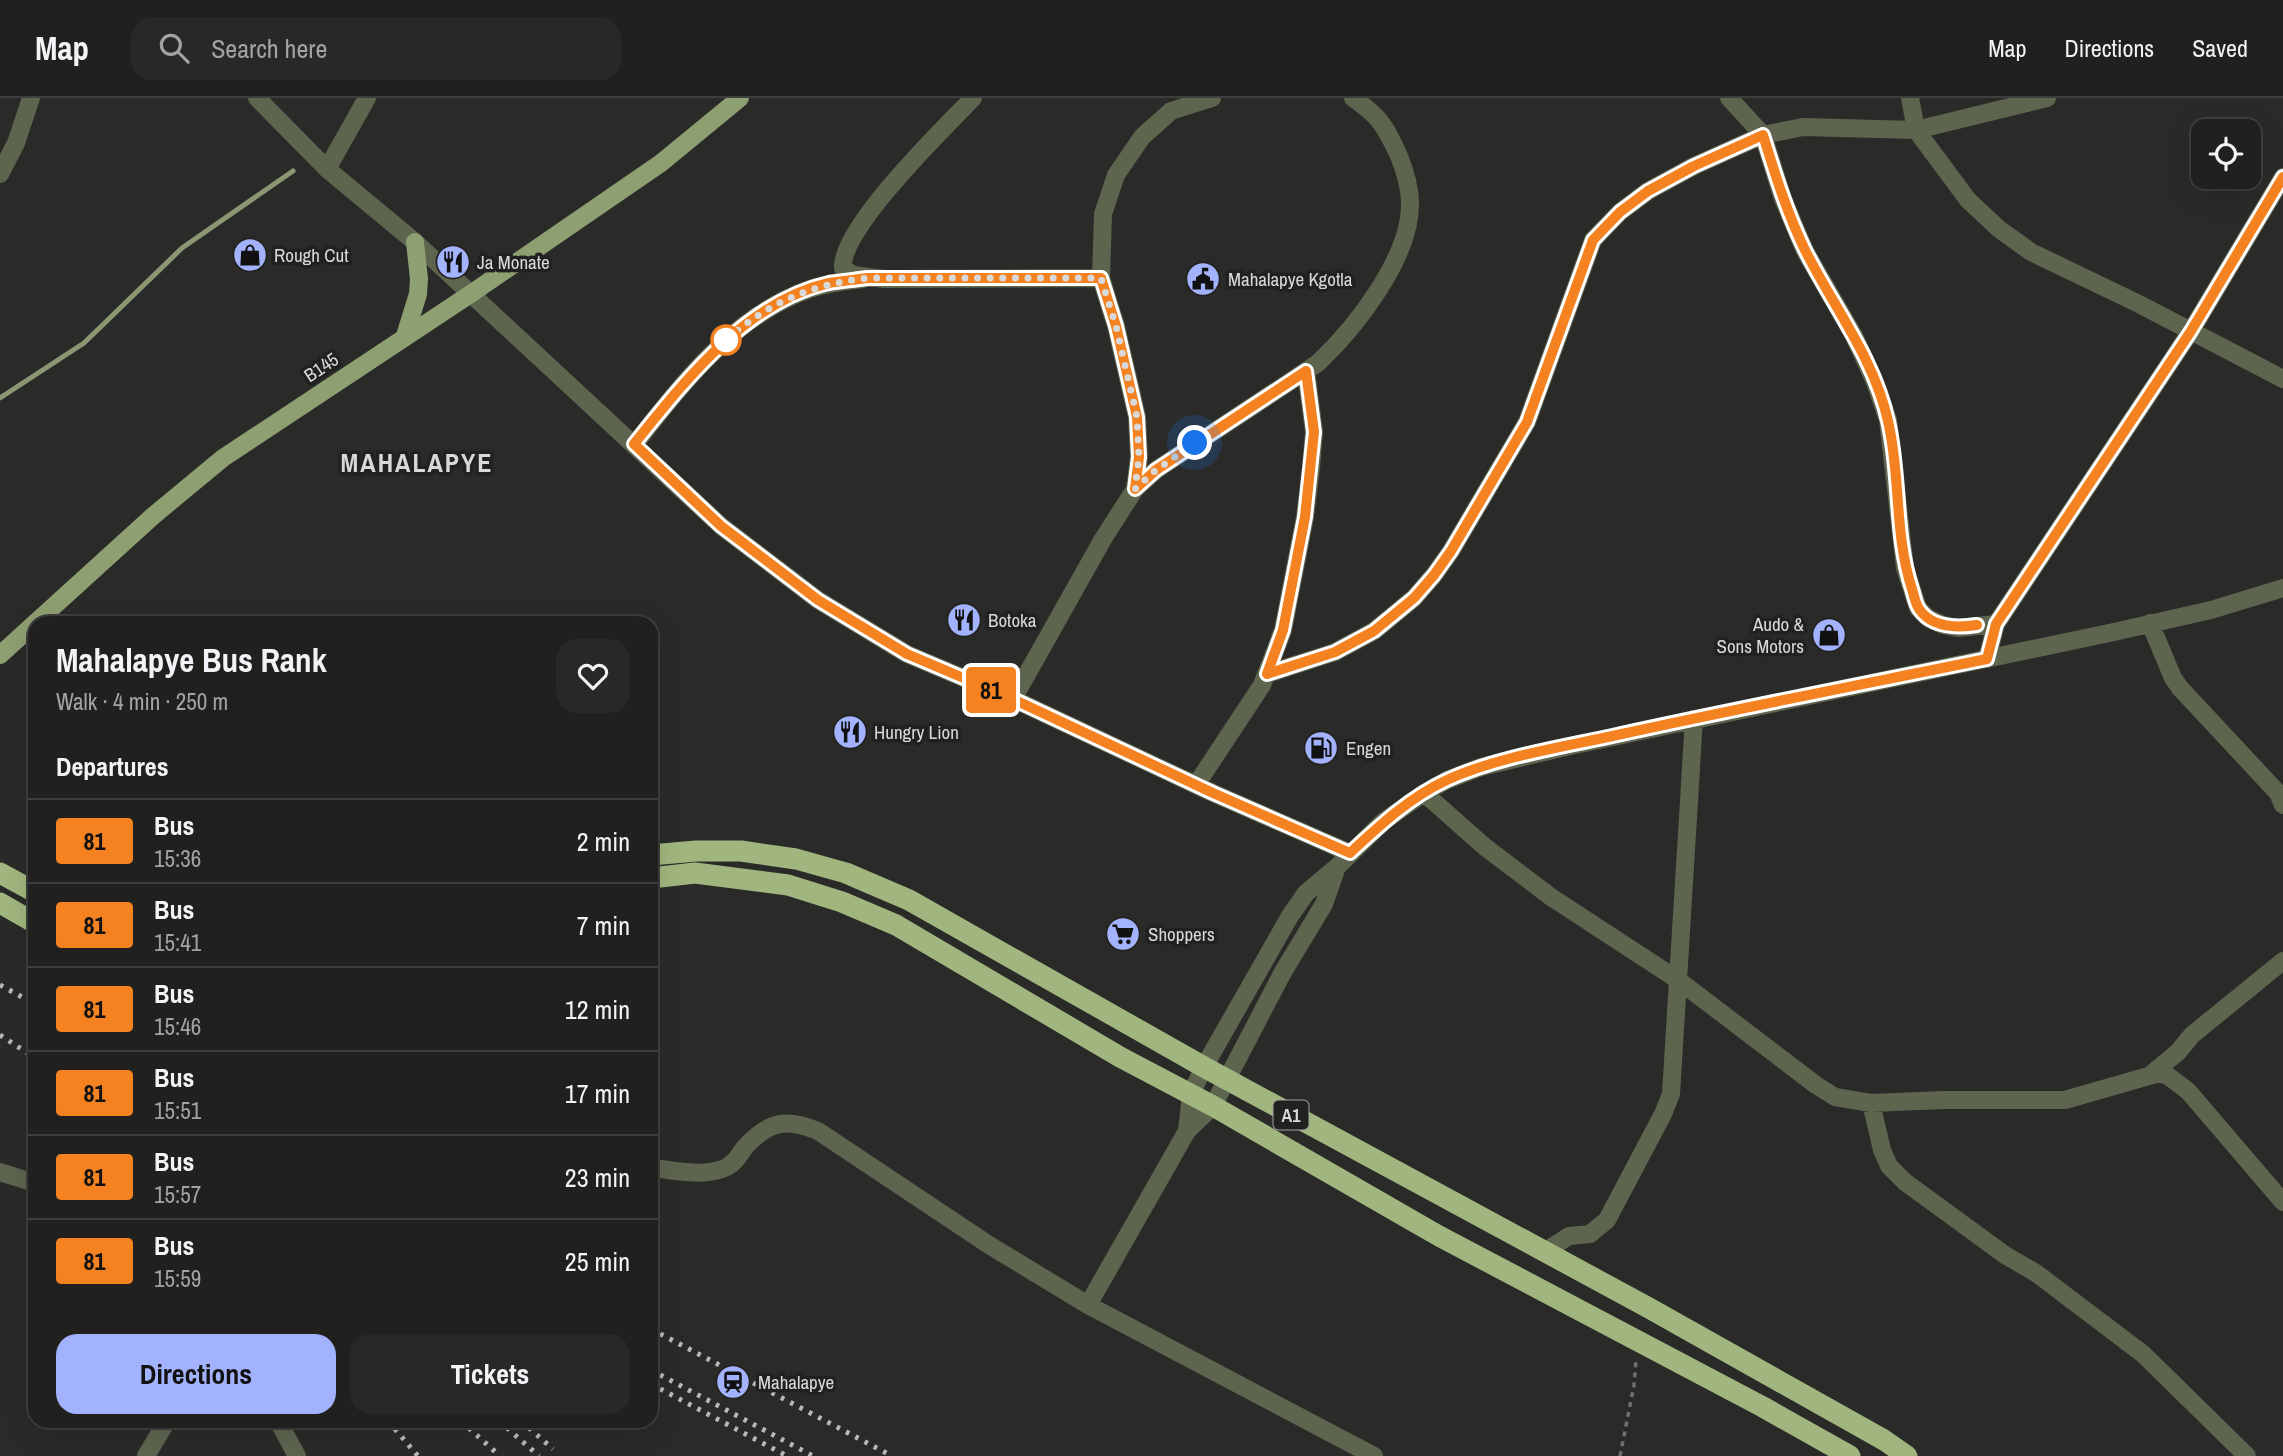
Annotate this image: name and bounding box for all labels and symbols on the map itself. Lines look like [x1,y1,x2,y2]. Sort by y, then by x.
shop icon: Rough Cut [231,236,269,274]
place label: Rough Cut [274,242,349,268]
restaurant icon: Ja Monate [434,243,472,281]
place label: Ja Monate [477,249,550,275]
public building icon: Mahalapye Kgotla [1184,260,1222,298]
place label: Mahalapye Kgotla [1228,266,1353,292]
unlabelled marker [711,325,741,355]
street label: B145 [299,346,344,388]
your location [1177,425,1212,460]
district label: MAHALAPYE [340,445,494,480]
restaurant icon: Botoka [945,601,983,639]
place label: Botoka [988,607,1037,633]
place label: Audo & Sons Motors [1717,611,1805,659]
shop icon: Audo & Sons Motors [1810,616,1848,654]
line badge: 81 [960,667,1023,713]
restaurant icon: Hungry Lion [831,713,869,751]
place label: Hungry Lion [874,719,959,745]
fuel station icon: Engen [1302,729,1340,767]
place label: Engen [1346,735,1391,761]
supermarket icon: Shoppers [1104,915,1142,953]
place label: Shoppers [1148,921,1215,947]
road number: A1 [1274,1100,1308,1130]
station icon: Mahalapye [714,1363,752,1401]
place label: Mahalapye [758,1369,834,1395]

